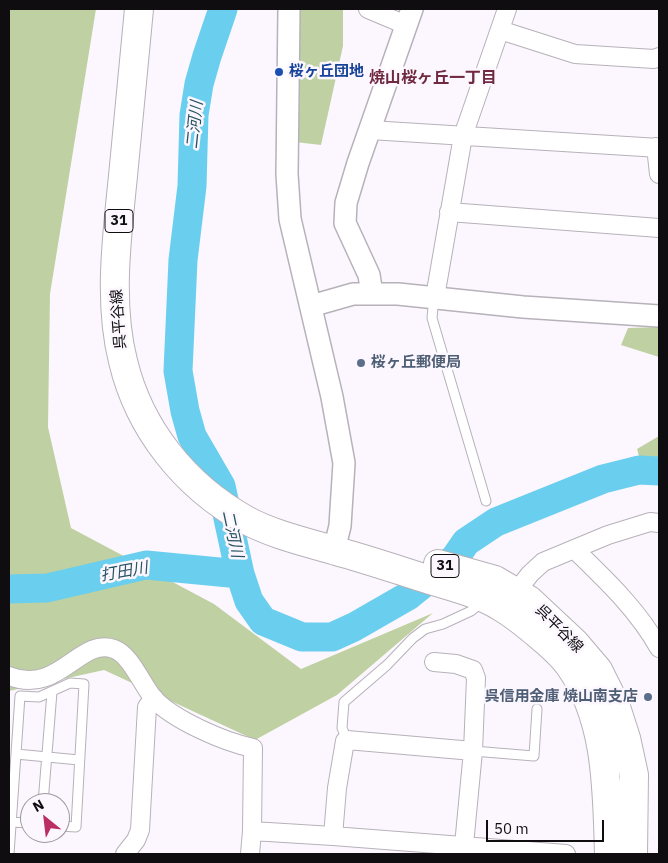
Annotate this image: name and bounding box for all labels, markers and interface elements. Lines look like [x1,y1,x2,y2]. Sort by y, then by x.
place label: 桜ヶ丘団地 [289,63,364,81]
marker: 桜ヶ丘団地 [273,66,285,78]
district label: 焼山桜ヶ丘一丁目 [369,68,497,88]
water label: 二河川 [183,100,207,150]
road number: 31 [105,210,133,232]
street label: 呉平谷線 [108,288,130,350]
place label: 桜ヶ丘郵便局 [371,354,461,372]
marker: 桜ヶ丘郵便局 [355,357,367,369]
water label: 二河川 [218,509,246,559]
road number: 31 [431,554,459,578]
water label: 打田川 [99,558,149,586]
street label: 呉平谷線 [531,601,587,657]
place label: 呉信用金庫 焼山南支店 [484,688,638,706]
marker: 呉信用金庫 焼山南支店 [642,691,654,703]
north arrow [20,793,70,843]
text: N [29,795,47,816]
scale bar [488,810,606,842]
text: 50 m [494,819,529,838]

